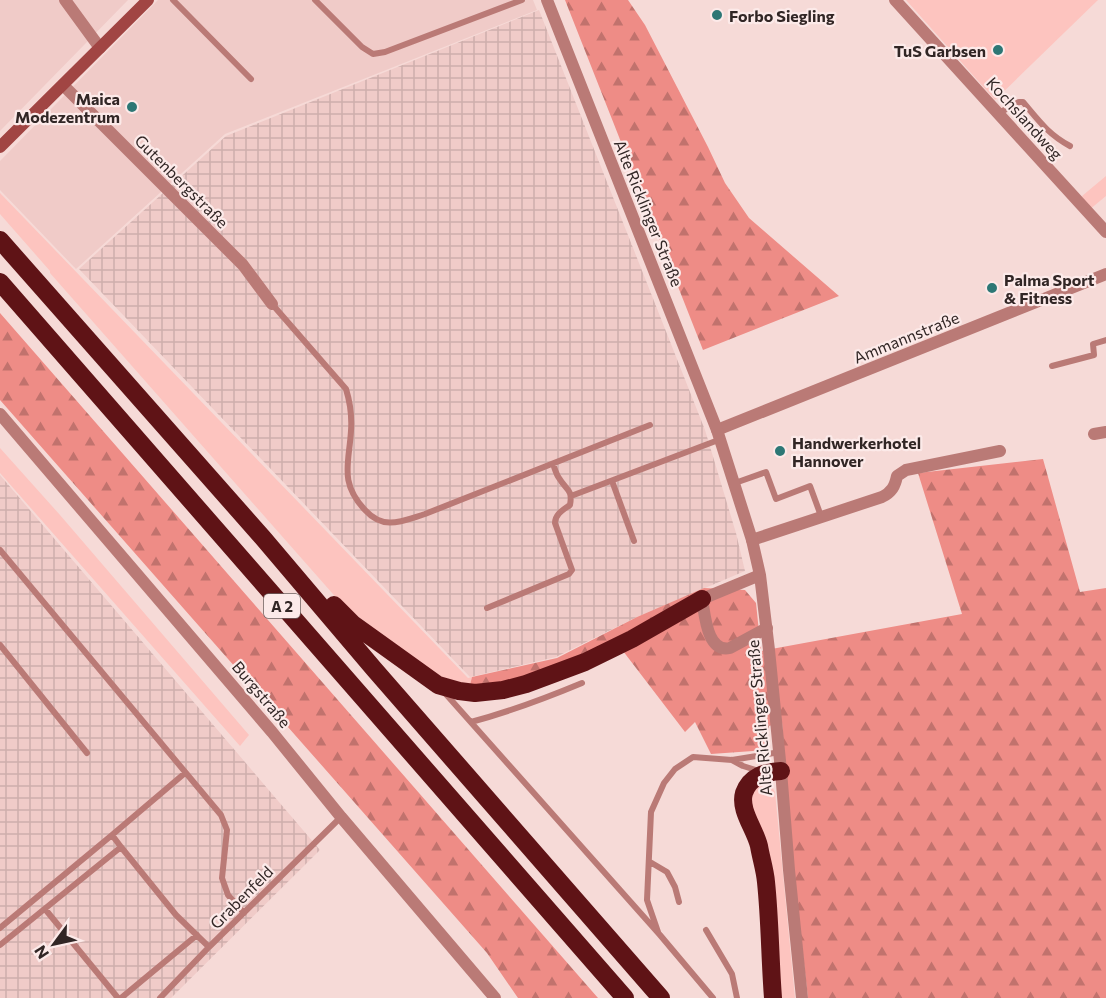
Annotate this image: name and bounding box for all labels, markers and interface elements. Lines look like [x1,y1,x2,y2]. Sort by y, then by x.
place label: Forbo Siegling [729,6,835,25]
marker: Forbo Siegling [710,8,724,22]
place label: TuS Garbsen [894,41,986,60]
marker: TuS Garbsen [991,43,1005,57]
street label: Kochslandweg [983,73,1067,163]
place label: Maica Modezentrum [15,89,120,126]
marker: Maica Modezentrum [125,100,139,114]
street label: Gutenbergstraße [131,130,233,232]
street label: Alte Ricklinger Straße [611,137,687,289]
place label: Palma Sport & Fitness [1004,270,1095,307]
marker: Palma Sport & Fitness [985,281,999,295]
street label: Ammannstraße [850,307,962,367]
place label: Handwerkerhotel Hannover [792,433,921,470]
marker: Handwerkerhotel Hannover [773,444,787,458]
road number: A 2 [264,594,300,618]
street label: Alte Ricklinger Straße [743,639,775,797]
street label: Burgstraße [229,657,295,731]
street label: Grabenfeld [206,862,276,932]
north arrow [24,914,84,974]
text: N [30,942,52,963]

